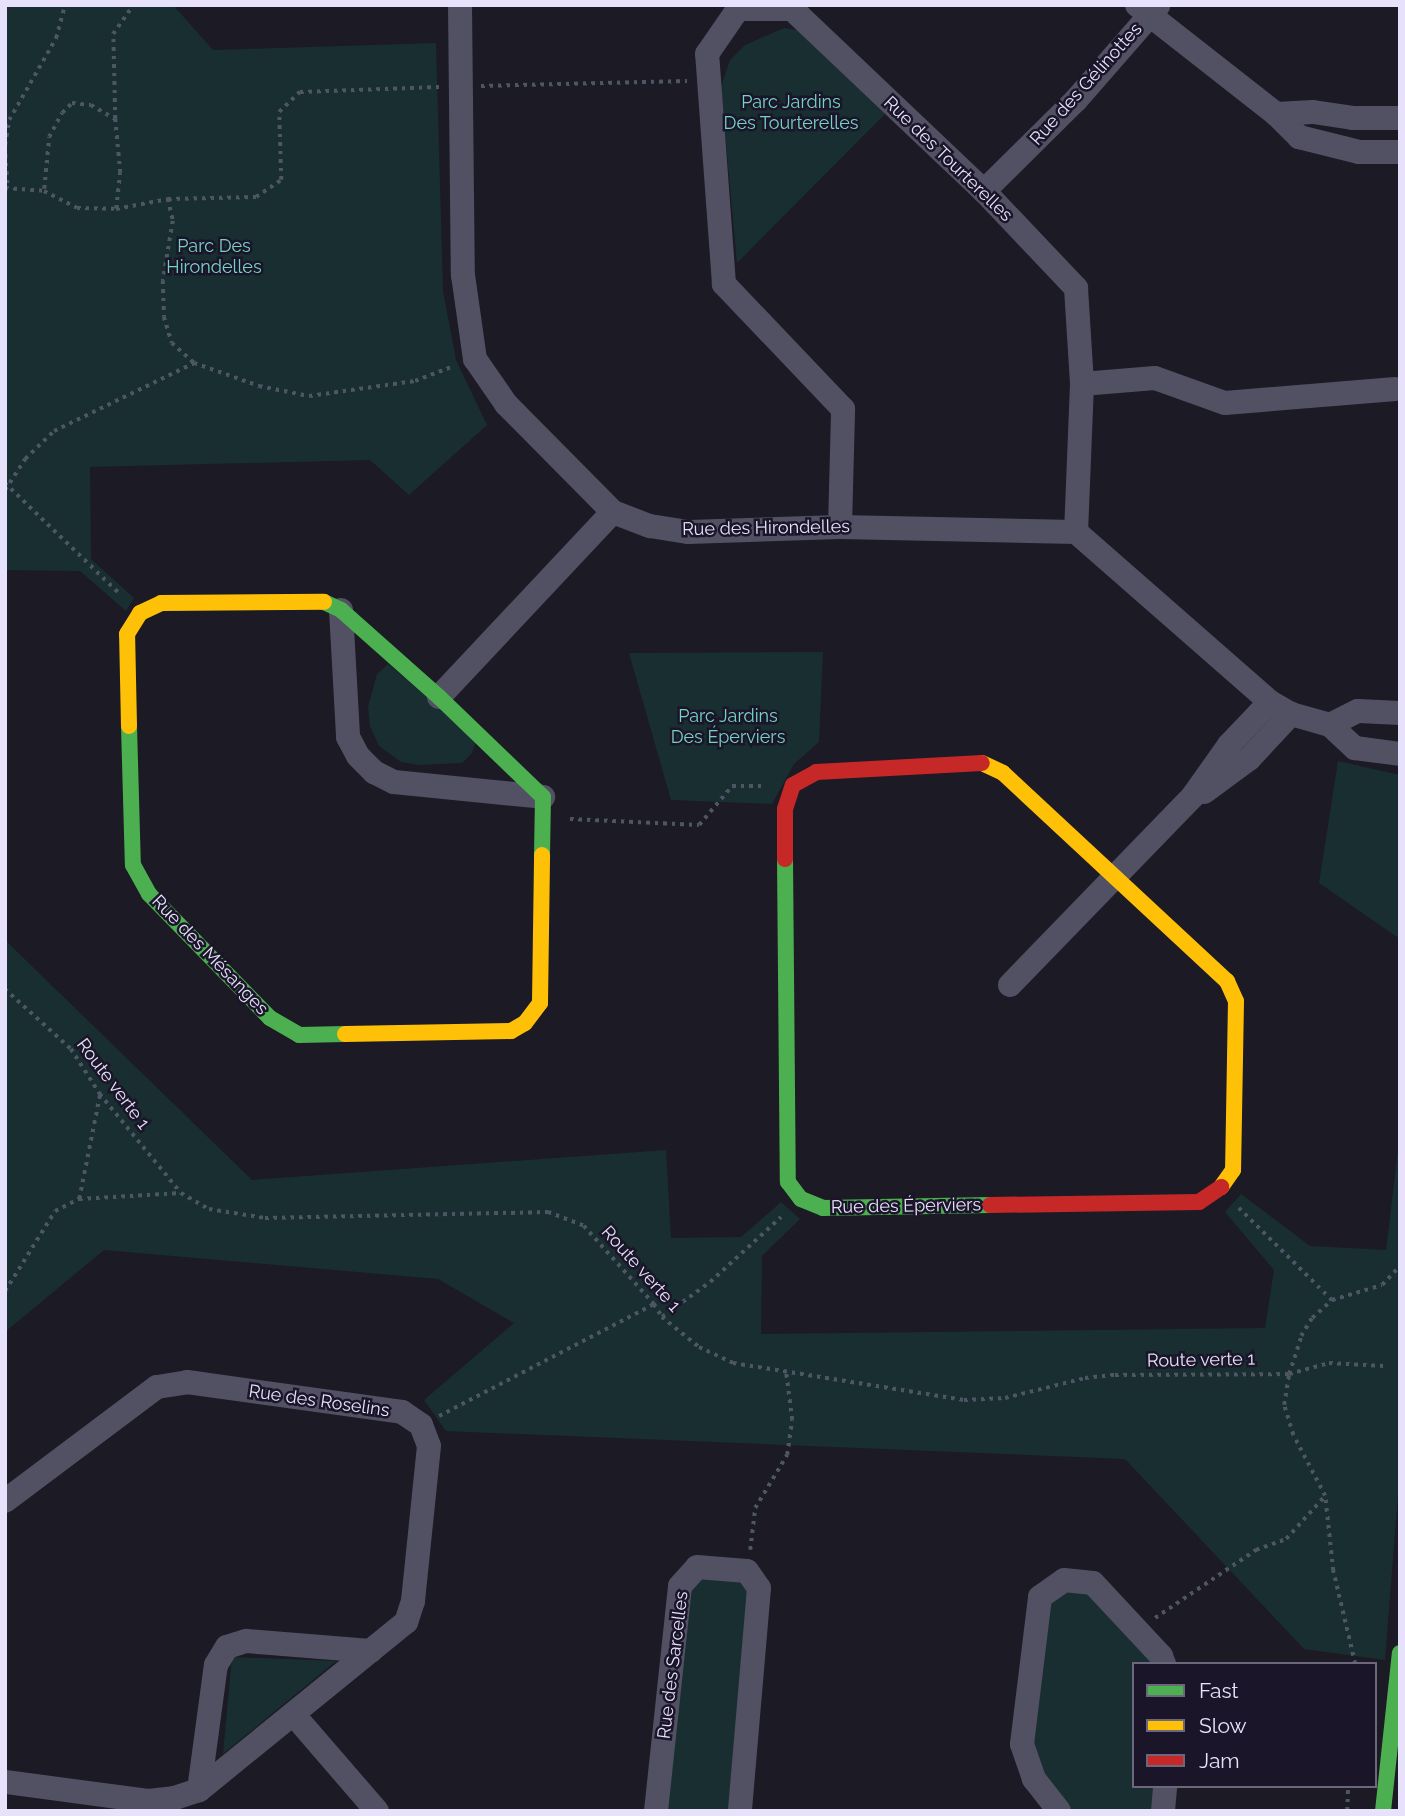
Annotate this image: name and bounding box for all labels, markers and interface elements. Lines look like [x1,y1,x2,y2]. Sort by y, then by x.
street label: Rue des Gélinottes [1025,18,1147,150]
park label: Parc Jardins Des Tourterelles [723,92,859,134]
street label: Rue des Tourterelles [879,92,1017,226]
park label: Parc Des Hirondelles [166,236,262,278]
street label: Rue des Hirondelles [682,516,850,540]
park label: Parc Jardins Des Éperviers [671,706,785,748]
street label: Rue des Mésanges [147,891,273,1019]
street label: Route verte 1 [72,1034,154,1134]
street label: Rue des Éperviers [831,1194,981,1218]
street label: Route verte 1 [597,1221,685,1317]
street label: Route verte 1 [1146,1348,1256,1372]
street label: Rue des Roselins [247,1380,391,1422]
street label: Rue des Sarcelles [653,1590,693,1740]
legend [1132,1662,1377,1788]
text: Fast [1199,1678,1239,1703]
text: Slow [1199,1713,1247,1738]
text: Jam [1199,1748,1240,1773]

